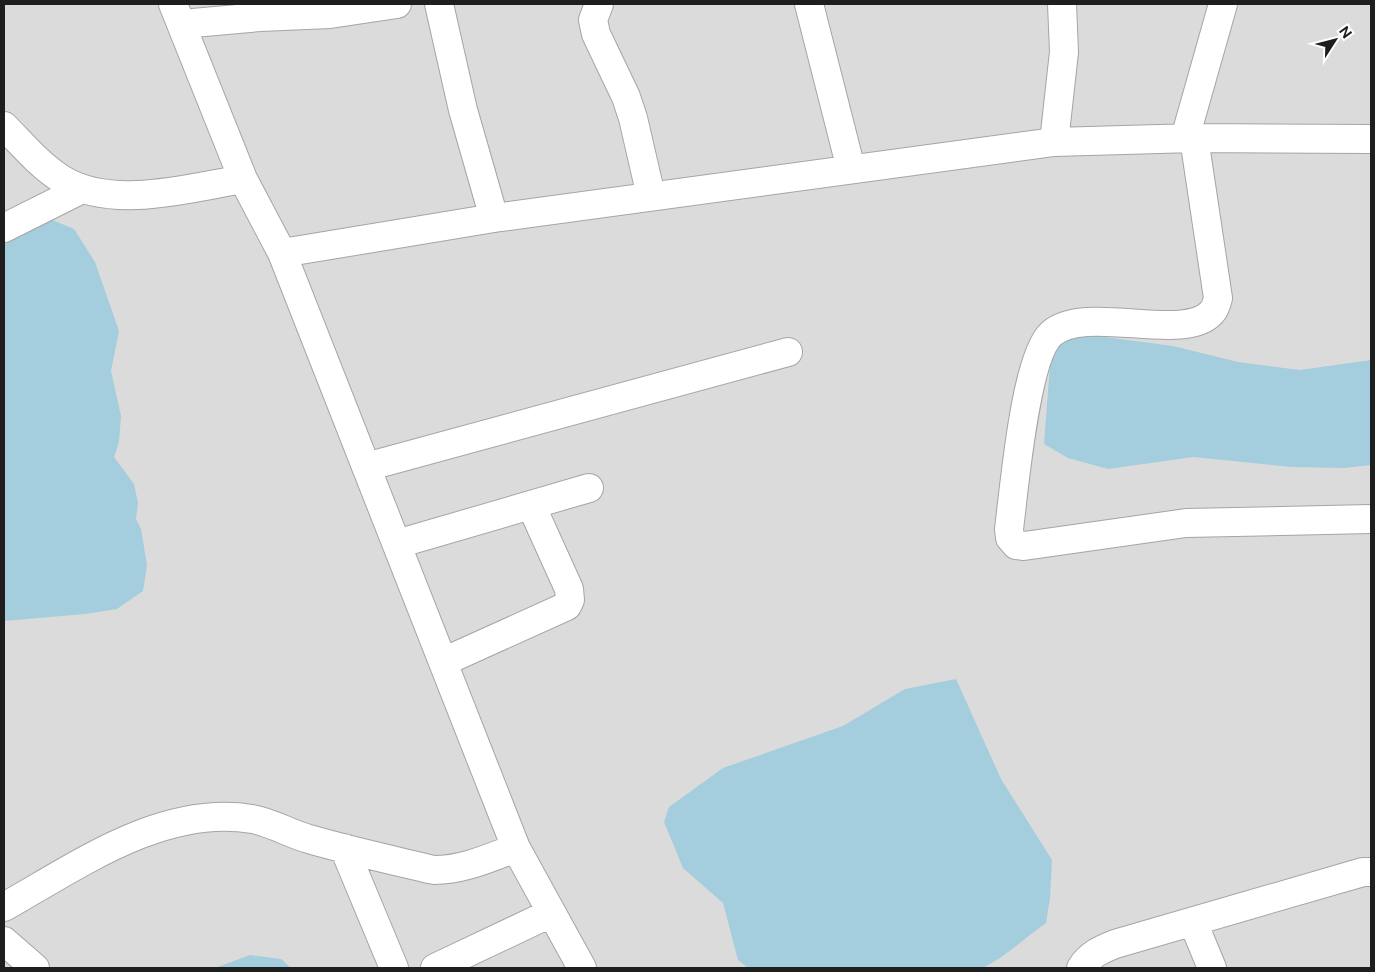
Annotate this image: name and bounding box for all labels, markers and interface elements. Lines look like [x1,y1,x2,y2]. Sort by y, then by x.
north arrow [1310,15,1360,65]
text: N [1336,23,1355,41]

